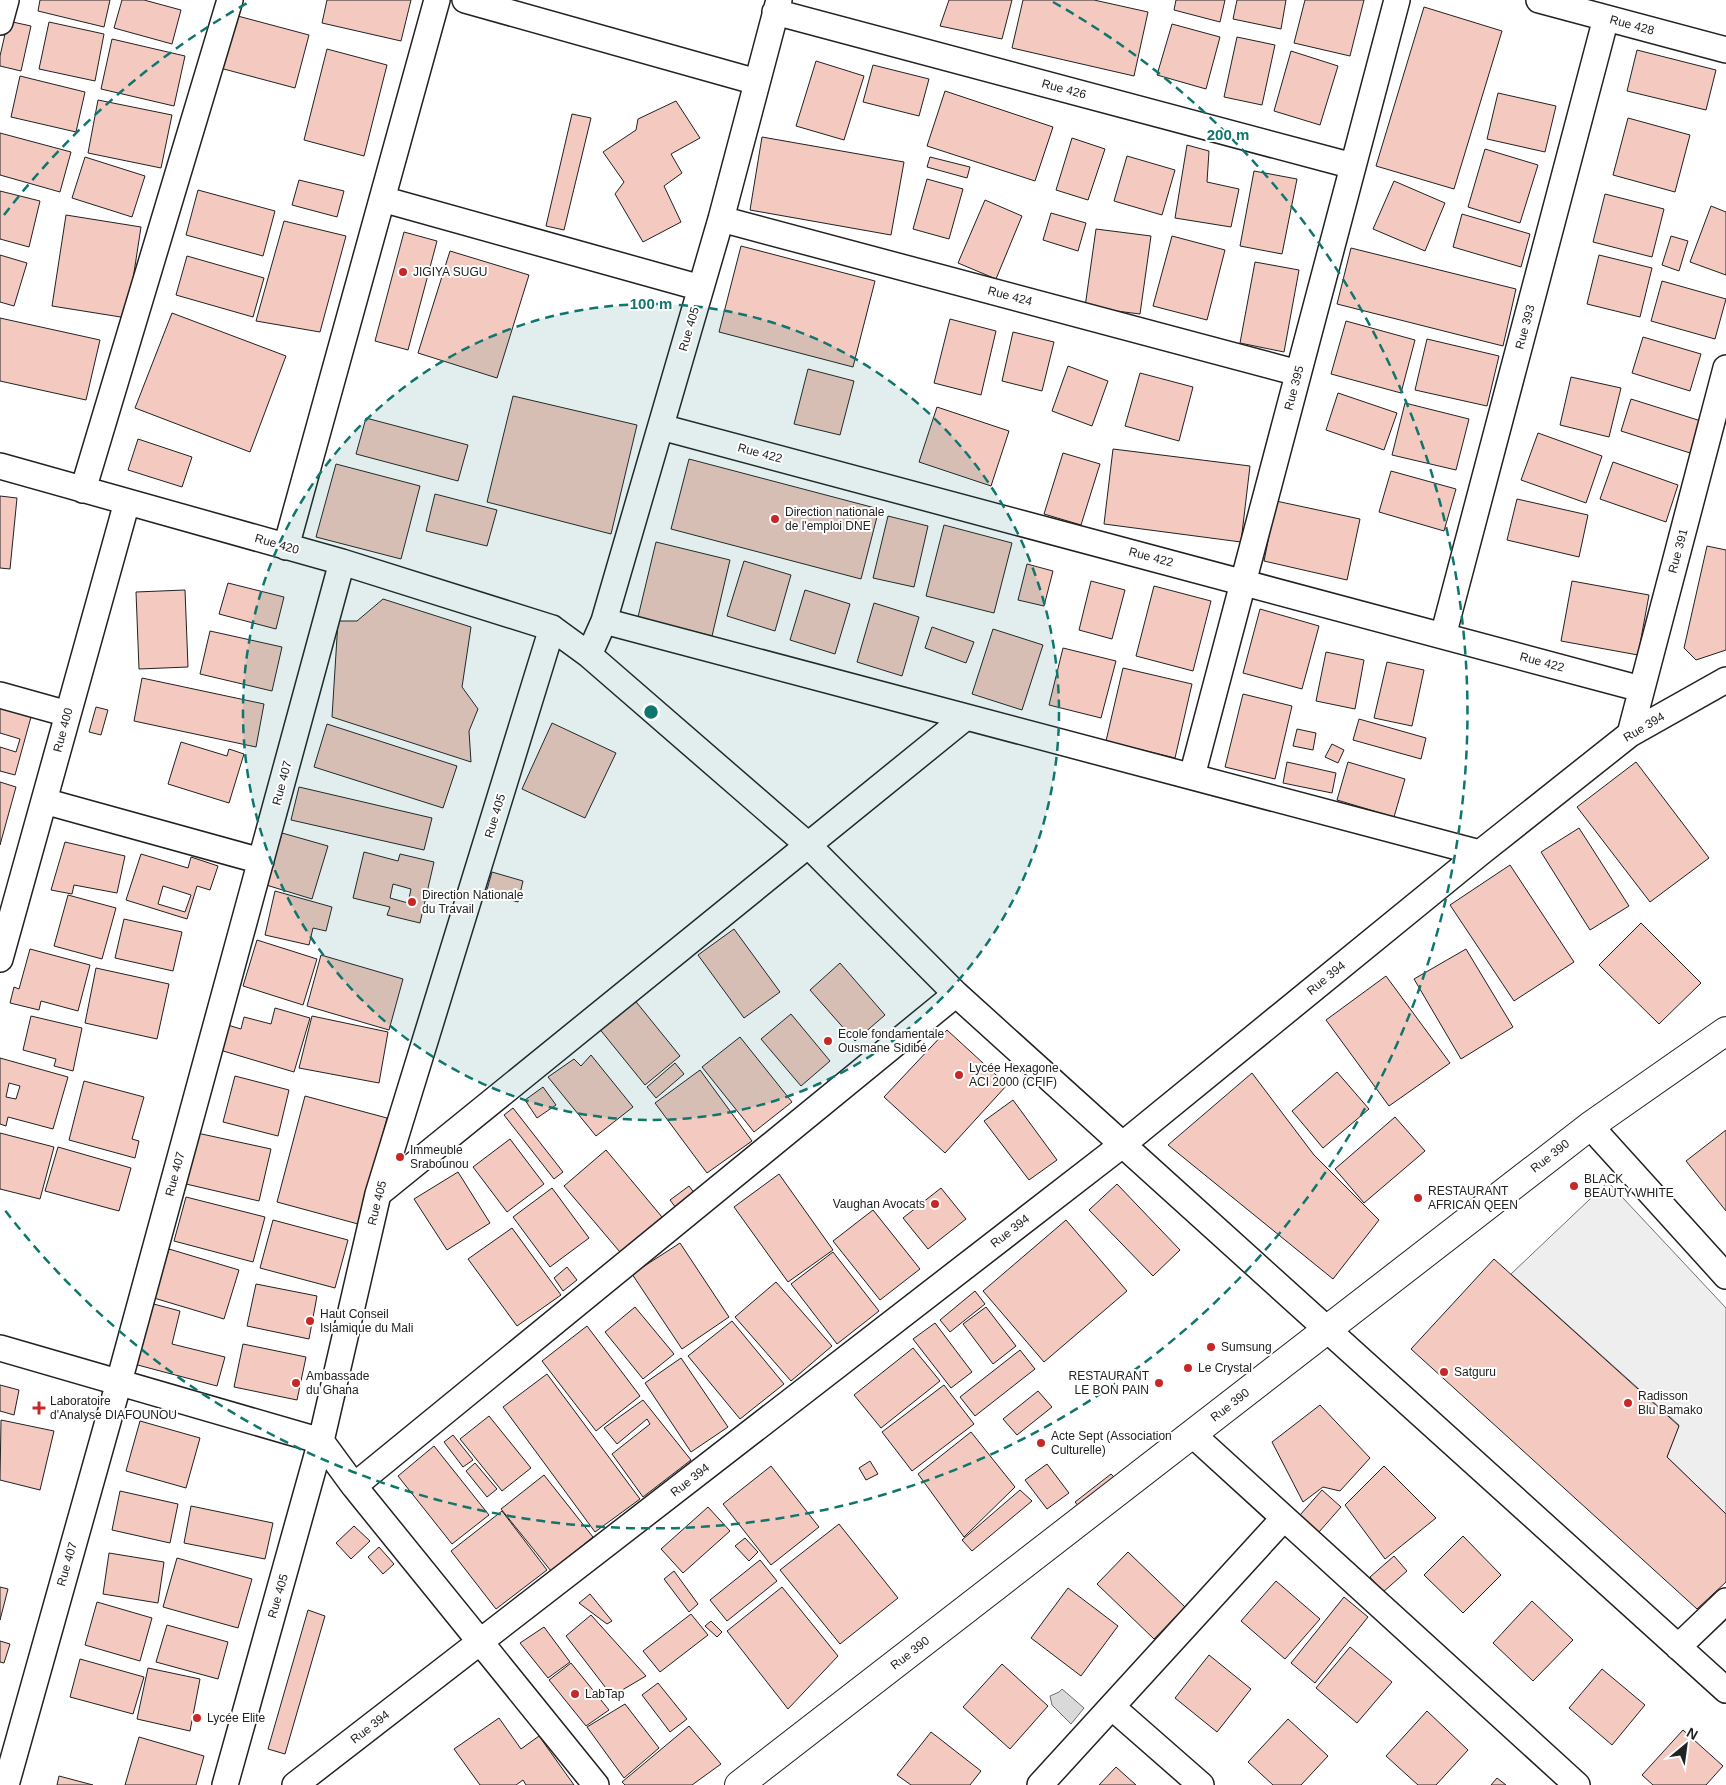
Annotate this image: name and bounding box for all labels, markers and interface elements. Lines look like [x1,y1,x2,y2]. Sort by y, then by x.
street label: Rue 428 [1608,12,1656,38]
street label: Rue 426 [1040,76,1088,102]
text: 200 m [1207,126,1249,143]
place label: JIGIYA SUGU [413,265,487,279]
marker: JIGIYA SUGU [397,266,409,278]
street label: Rue 424 [986,283,1034,309]
text: 100 m [630,295,672,312]
street label: Rue 393 [1512,303,1538,351]
street label: Rue 405 [676,305,702,353]
street label: Rue 395 [1281,364,1307,412]
street label: Rue 422 [736,440,784,466]
place label: Direction nationale de l'emploi DNE [785,505,885,533]
marker: Direction nationale de l'emploi DNE [769,513,781,525]
street label: Rue 391 [1665,527,1691,575]
street label: Rue 420 [253,531,301,557]
street label: Rue 422 [1127,544,1175,570]
street label: Rue 422 [1518,649,1566,675]
centre of rings [642,703,660,721]
street label: Rue 400 [50,706,76,754]
street label: Rue 394 [1621,709,1667,745]
street label: Rue 407 [269,759,295,807]
street label: Rue 405 [482,792,508,840]
place label: Direction Nationale du Travail [422,888,524,916]
marker: Direction Nationale du Travail [406,896,418,908]
street label: Rue 394 [1304,958,1348,998]
place label: Ecole fondamentale Ousmane Sidibé [838,1027,944,1055]
marker: Ecole fondamentale Ousmane Sidibé [822,1035,834,1047]
place label: Lycée Hexagone ACI 2000 (CFIF) [969,1061,1059,1089]
marker: Lycée Hexagone ACI 2000 (CFIF) [953,1069,965,1081]
street label: Rue 390 [1528,1136,1572,1175]
place label: Immeuble Srabounou [410,1143,469,1171]
street label: Rue 407 [162,1150,188,1198]
marker: Immeuble Srabounou [394,1151,406,1163]
place label: BLACK BEAUTY WHITE [1584,1172,1674,1200]
street label: Rue 405 [365,1179,389,1227]
marker: BLACK BEAUTY WHITE [1568,1180,1580,1192]
place label: RESTAURANT AFRICAN QEEN [1428,1184,1518,1212]
marker: RESTAURANT AFRICAN QEEN [1412,1192,1424,1204]
place label: Vaughan Avocats [833,1197,925,1211]
marker: Vaughan Avocats [929,1198,941,1210]
street label: Rue 394 [988,1211,1032,1250]
place label: Haut Conseil Islamique du Mali [320,1307,413,1335]
marker: Haut Conseil Islamique du Mali [304,1315,316,1327]
place label: Sumsung [1221,1340,1272,1354]
marker: Sumsung [1205,1341,1217,1353]
place label: Le Crystal [1198,1361,1252,1375]
marker: Le Crystal [1182,1362,1194,1374]
place label: Satguru [1454,1365,1496,1379]
marker: Satguru [1438,1366,1450,1378]
place label: Ambassade du Ghana [306,1369,370,1397]
place label: RESTAURANT LE BON PAIN [1069,1369,1150,1397]
marker: Ambassade du Ghana [290,1377,302,1389]
marker: RESTAURANT LE BON PAIN [1153,1377,1165,1389]
street label: Rue 390 [1208,1385,1252,1424]
place label: Radisson Blu Bamako [1638,1389,1703,1417]
place label: Laboratoire d'Analyse DIAFOUNOU [50,1394,177,1422]
marker: Radisson Blu Bamako [1622,1397,1634,1409]
marker: Laboratoire d'Analyse DIAFOUNOU [32,1401,46,1415]
place label: Acte Sept (Association Culturelle) [1051,1429,1172,1457]
marker: Acte Sept (Association Culturelle) [1035,1437,1047,1449]
street label: Rue 394 [668,1460,712,1499]
street label: Rue 407 [54,1540,80,1588]
street label: Rue 405 [265,1572,291,1620]
street label: Rue 390 [888,1633,932,1672]
place label: LabTap [585,1687,625,1701]
marker: LabTap [569,1688,581,1700]
street label: Rue 394 [348,1707,392,1746]
place label: Lycée Elite [207,1711,266,1725]
marker: Lycée Elite [191,1712,203,1724]
north arrow [1661,1720,1711,1770]
text: N [1684,1724,1701,1743]

